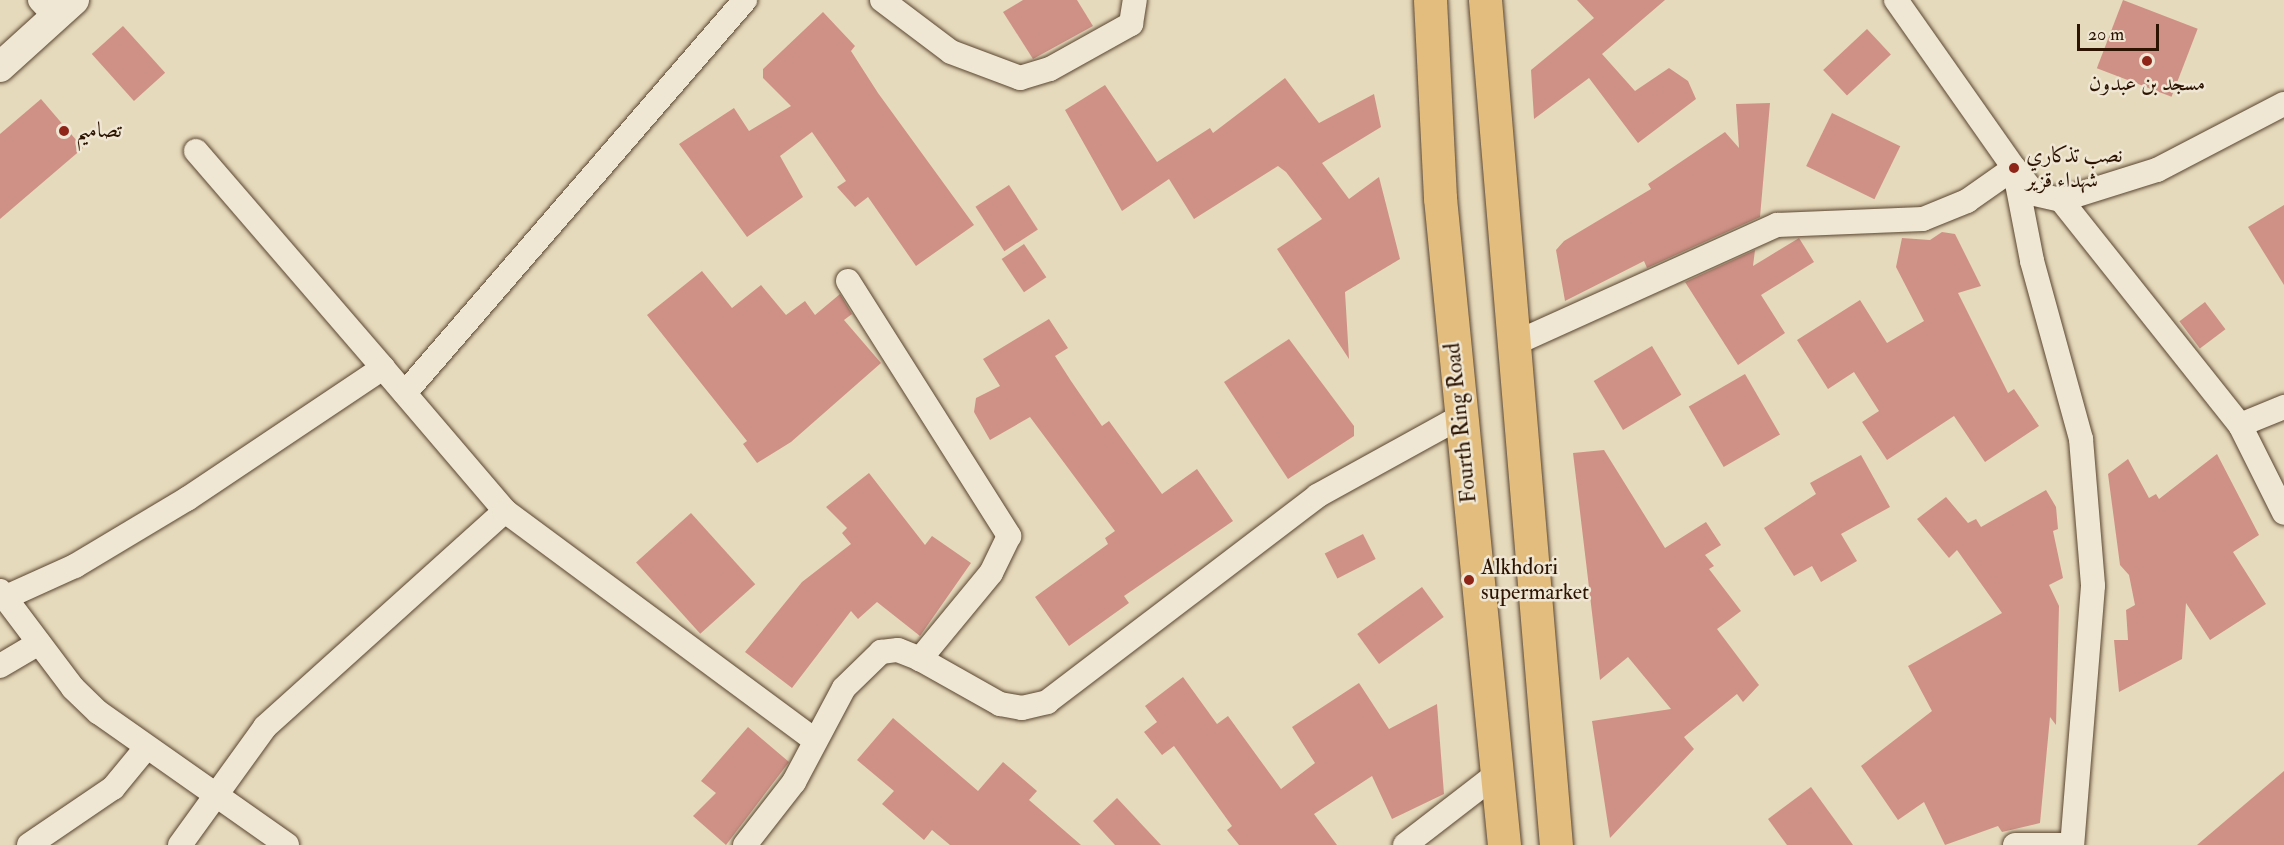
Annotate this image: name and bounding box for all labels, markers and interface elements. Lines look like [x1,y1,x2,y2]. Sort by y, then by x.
scale bar [2080,12,2162,50]
text: 20 m [2088,23,2124,46]
marker: مسجد بن عبدون [2140,54,2154,68]
place label: مسجد بن عبدون [2089,71,2205,97]
place label: تصاميم [76,118,122,144]
marker: تصاميم [57,124,71,138]
place label: نصب تذكاري شهداء قزير [2026,142,2123,194]
marker: نصب تذكاري شهداء قزير [2007,161,2021,175]
street label: Fourth Ring Road [1439,341,1483,505]
place label: Alkhdori supermarket [1481,554,1589,606]
marker: Alkhdori supermarket [1462,573,1476,587]

